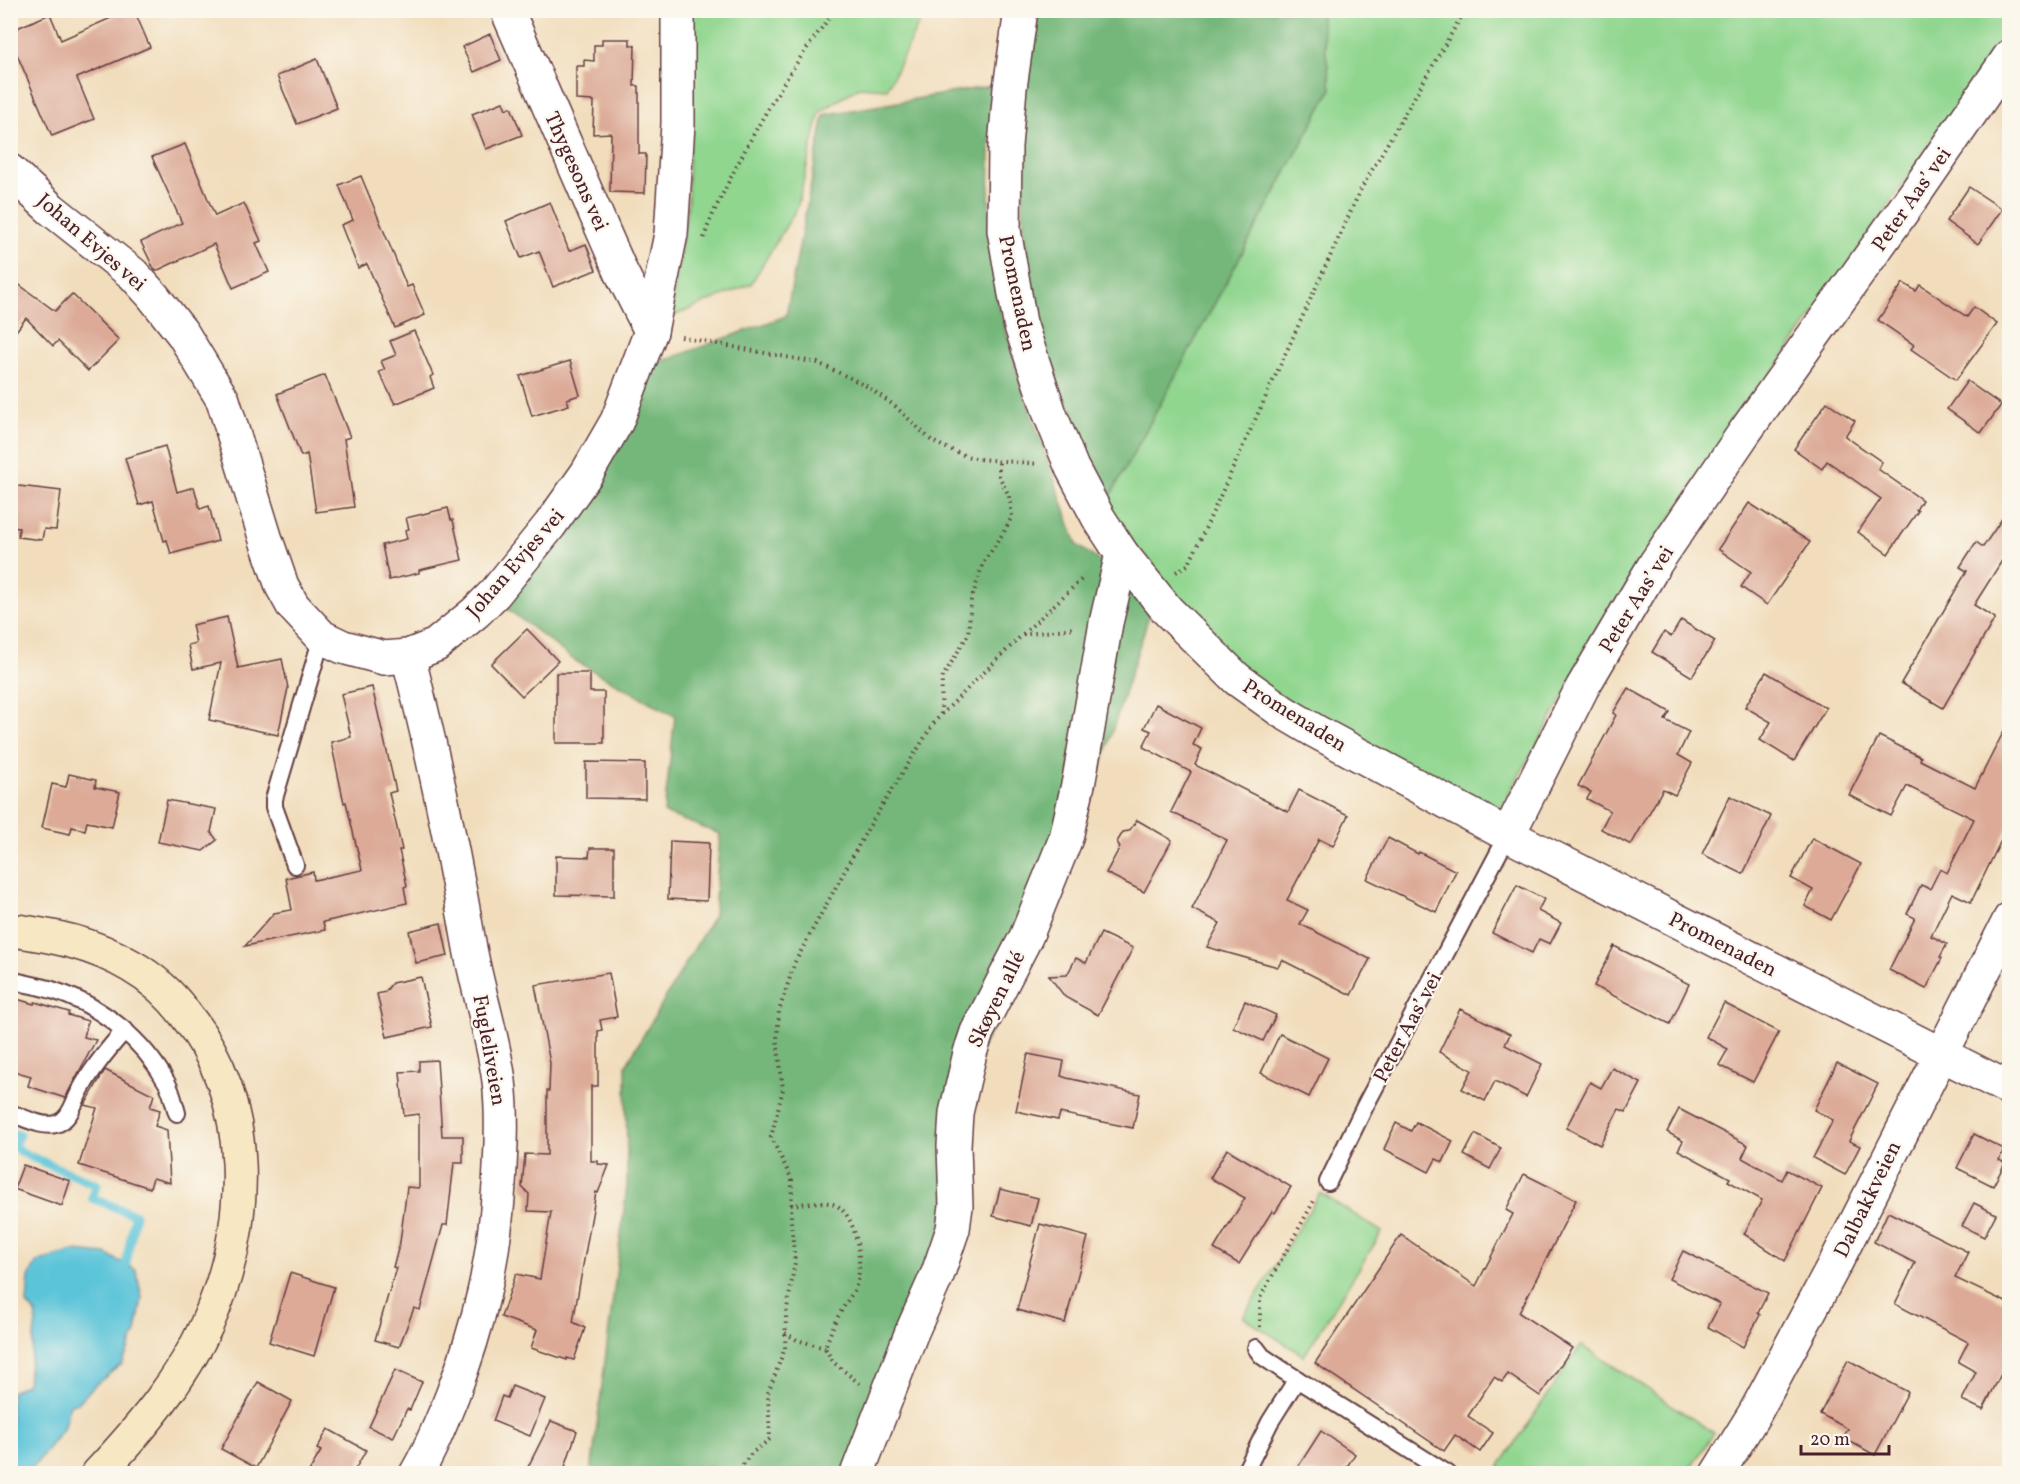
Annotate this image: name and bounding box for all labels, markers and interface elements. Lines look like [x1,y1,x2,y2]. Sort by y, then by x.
street label: Thygesons vei [536,107,615,236]
street label: Peter Aas’ vei [1866,142,1959,258]
street label: Johan Evjes vei [30,187,152,299]
street label: Promenaden [990,233,1043,354]
street label: Johan Evjes vei [460,503,572,625]
street label: Peter Aas’ vei [1593,541,1682,659]
street label: Promenaden [1236,673,1352,760]
street label: Promenaden [1663,906,1781,985]
street label: Skøyen allé [961,946,1033,1053]
street label: Peter Aas’ vei [1367,967,1450,1088]
street label: Fugleliveien [465,992,513,1108]
street label: Dalbakkveien [1828,1136,1909,1263]
scale bar [1801,1418,1890,1456]
text: 20 m [1810,1428,1850,1453]

